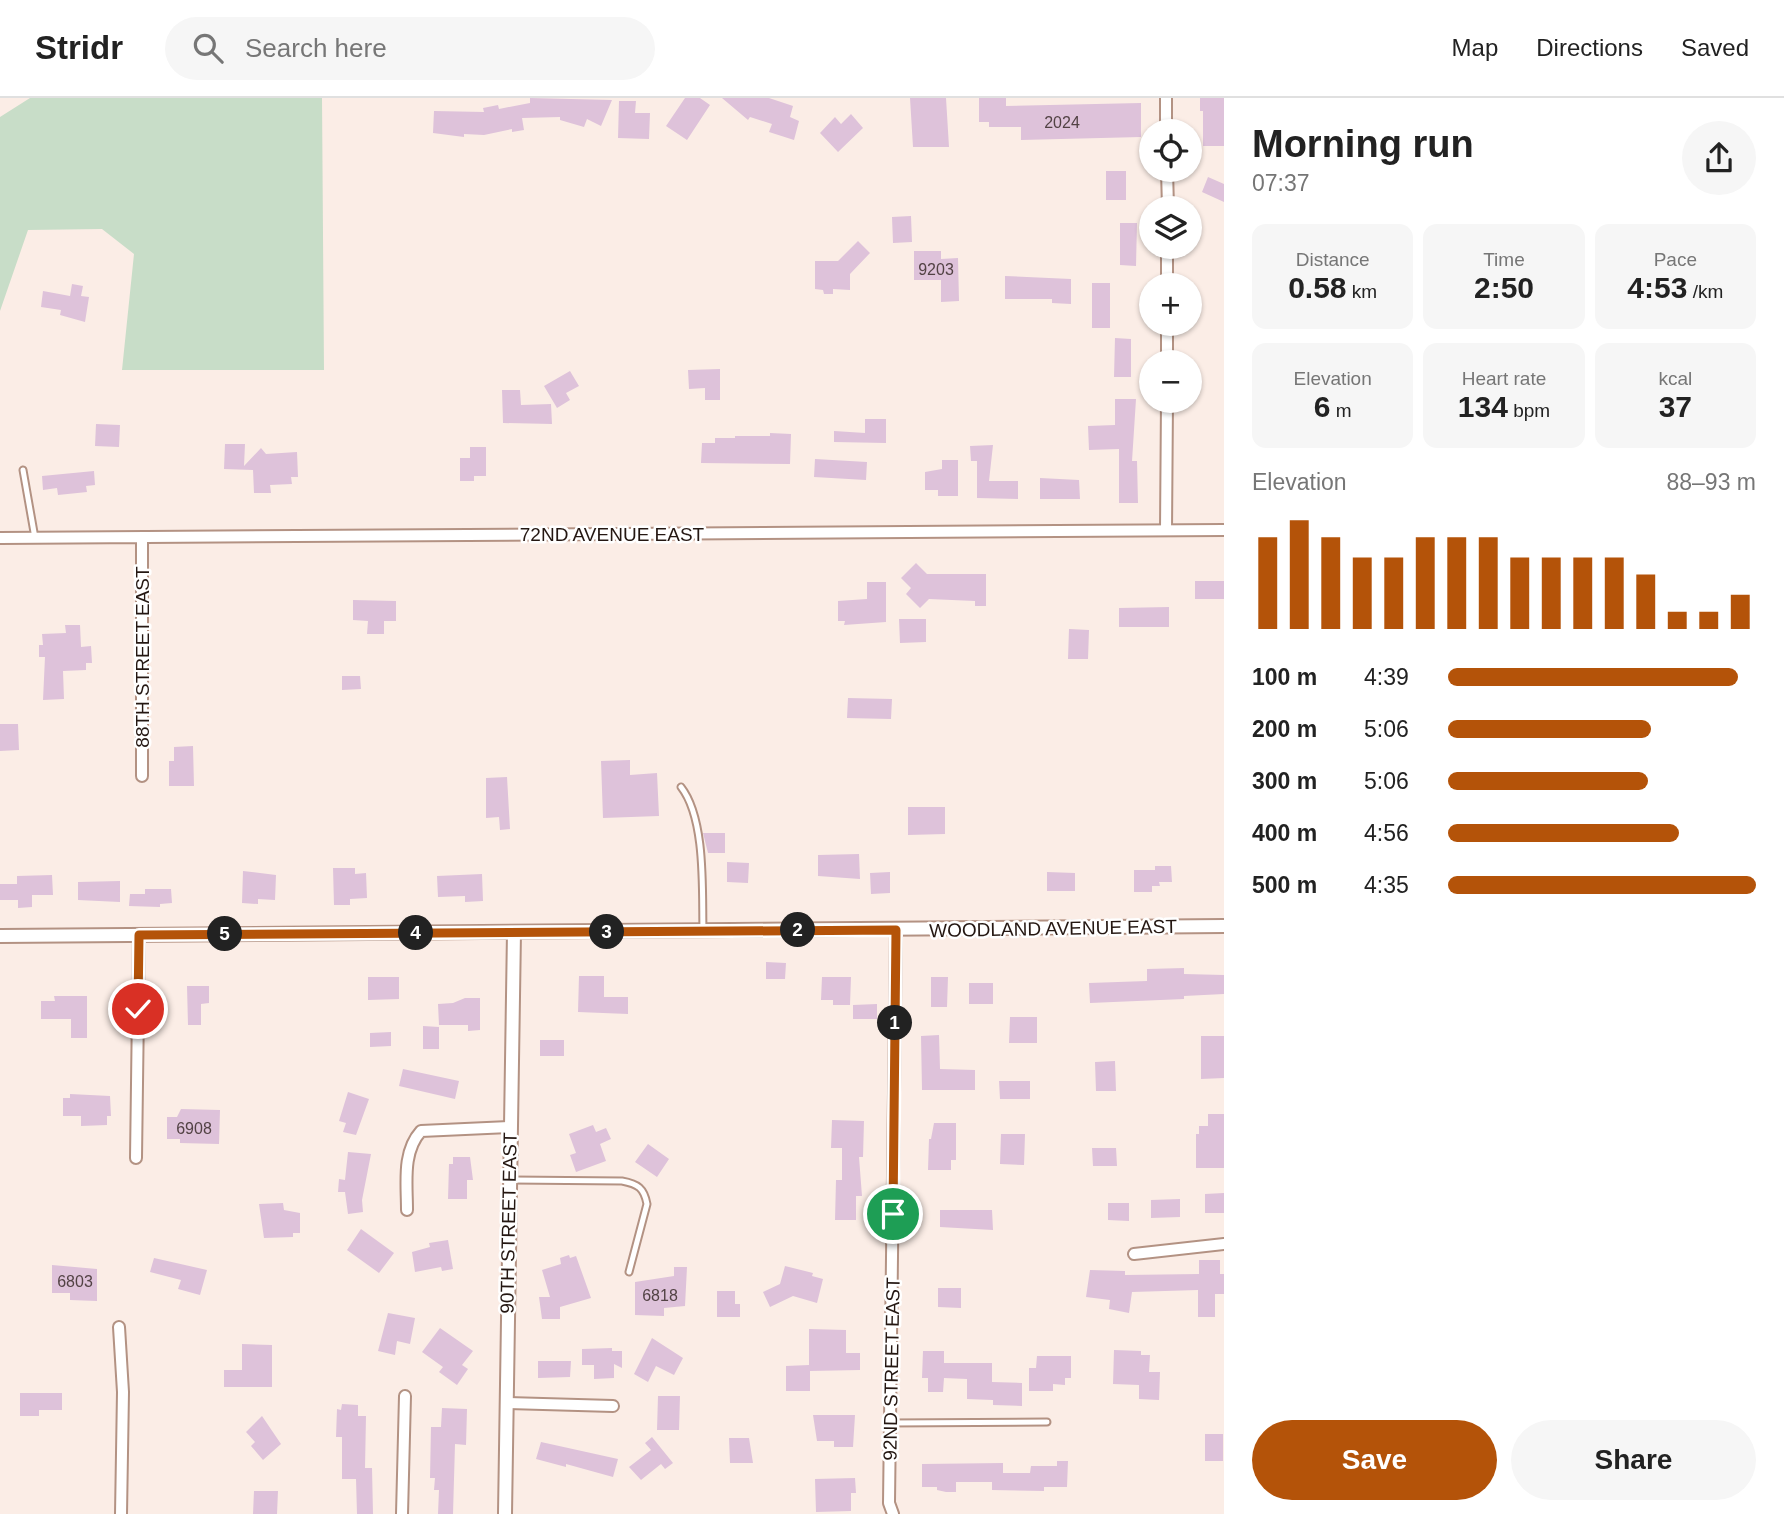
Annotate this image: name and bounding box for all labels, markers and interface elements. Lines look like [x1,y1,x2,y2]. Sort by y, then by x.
search box [165,17,655,80]
text: Stridr [35,29,123,66]
icon: search [189,29,227,67]
text: Search here [245,33,387,63]
text: Map [1452,34,1498,61]
text: Directions [1536,34,1643,61]
text: Saved [1681,34,1749,61]
house number: 2024 [1044,114,1080,131]
map controls [1139,119,1202,413]
button: locate [1139,119,1202,182]
button: share [1682,121,1756,195]
text: Morning run [1252,123,1474,165]
text: 07:37 [1252,170,1310,196]
button: layers [1139,196,1202,259]
text: Distance [1296,249,1370,270]
text: Time [1483,249,1525,270]
text: Pace [1654,249,1697,270]
house number: 9203 [918,261,954,278]
text: 0.58 [1288,271,1347,304]
text: 2:50 [1474,271,1534,304]
text: 4:53 [1627,271,1687,304]
button: + [1139,273,1202,336]
text: km [1347,281,1377,302]
text: /km [1687,281,1723,302]
button: − [1139,350,1202,413]
text: Elevation [1294,368,1372,389]
text: Heart rate [1462,368,1546,389]
text: kcal [1658,368,1692,389]
text: 6 [1314,390,1330,423]
text: 134 [1458,390,1508,423]
text: 37 [1659,390,1692,423]
text: m [1330,400,1352,421]
text: bpm [1508,400,1550,421]
text: Elevation [1252,469,1347,495]
text: 88–93 m [1666,469,1756,495]
street label: 72ND AVENUE EAST [520,524,705,545]
street label: 88TH STREET EAST [132,566,153,748]
text: 100 m [1252,664,1317,690]
text: 4:39 [1364,664,1409,690]
text: 200 m [1252,716,1317,742]
text: 5:06 [1364,716,1409,742]
text: 300 m [1252,768,1317,794]
text: 5:06 [1364,768,1409,794]
text: 400 m [1252,820,1317,846]
text: 4:56 [1364,820,1409,846]
text: 500 m [1252,872,1317,898]
text: 4:35 [1364,872,1409,898]
pin: 2 [780,912,816,948]
pin: 3 [590,914,624,950]
pin: 5 [208,916,243,952]
pin: 4 [398,916,434,950]
street label: WOODLAND AVENUE EAST [929,916,1177,941]
text: 2 [792,919,803,940]
text: 3 [601,921,612,942]
text: 4 [410,922,421,943]
text: 5 [219,923,230,944]
pin [108,979,168,1039]
icon: check [119,990,157,1028]
pin: 1 [878,1006,912,1040]
text: 1 [889,1012,900,1033]
house number: 6908 [176,1120,212,1137]
street label: 90TH STREET EAST [496,1132,521,1314]
pin [863,1184,923,1244]
icon: arrive [874,1195,912,1233]
house number: 6803 [57,1273,93,1290]
street label: 92ND STREET EAST [879,1277,904,1461]
house number: 6818 [642,1287,678,1304]
button: Save [1252,1420,1497,1500]
button: Share [1511,1420,1756,1500]

